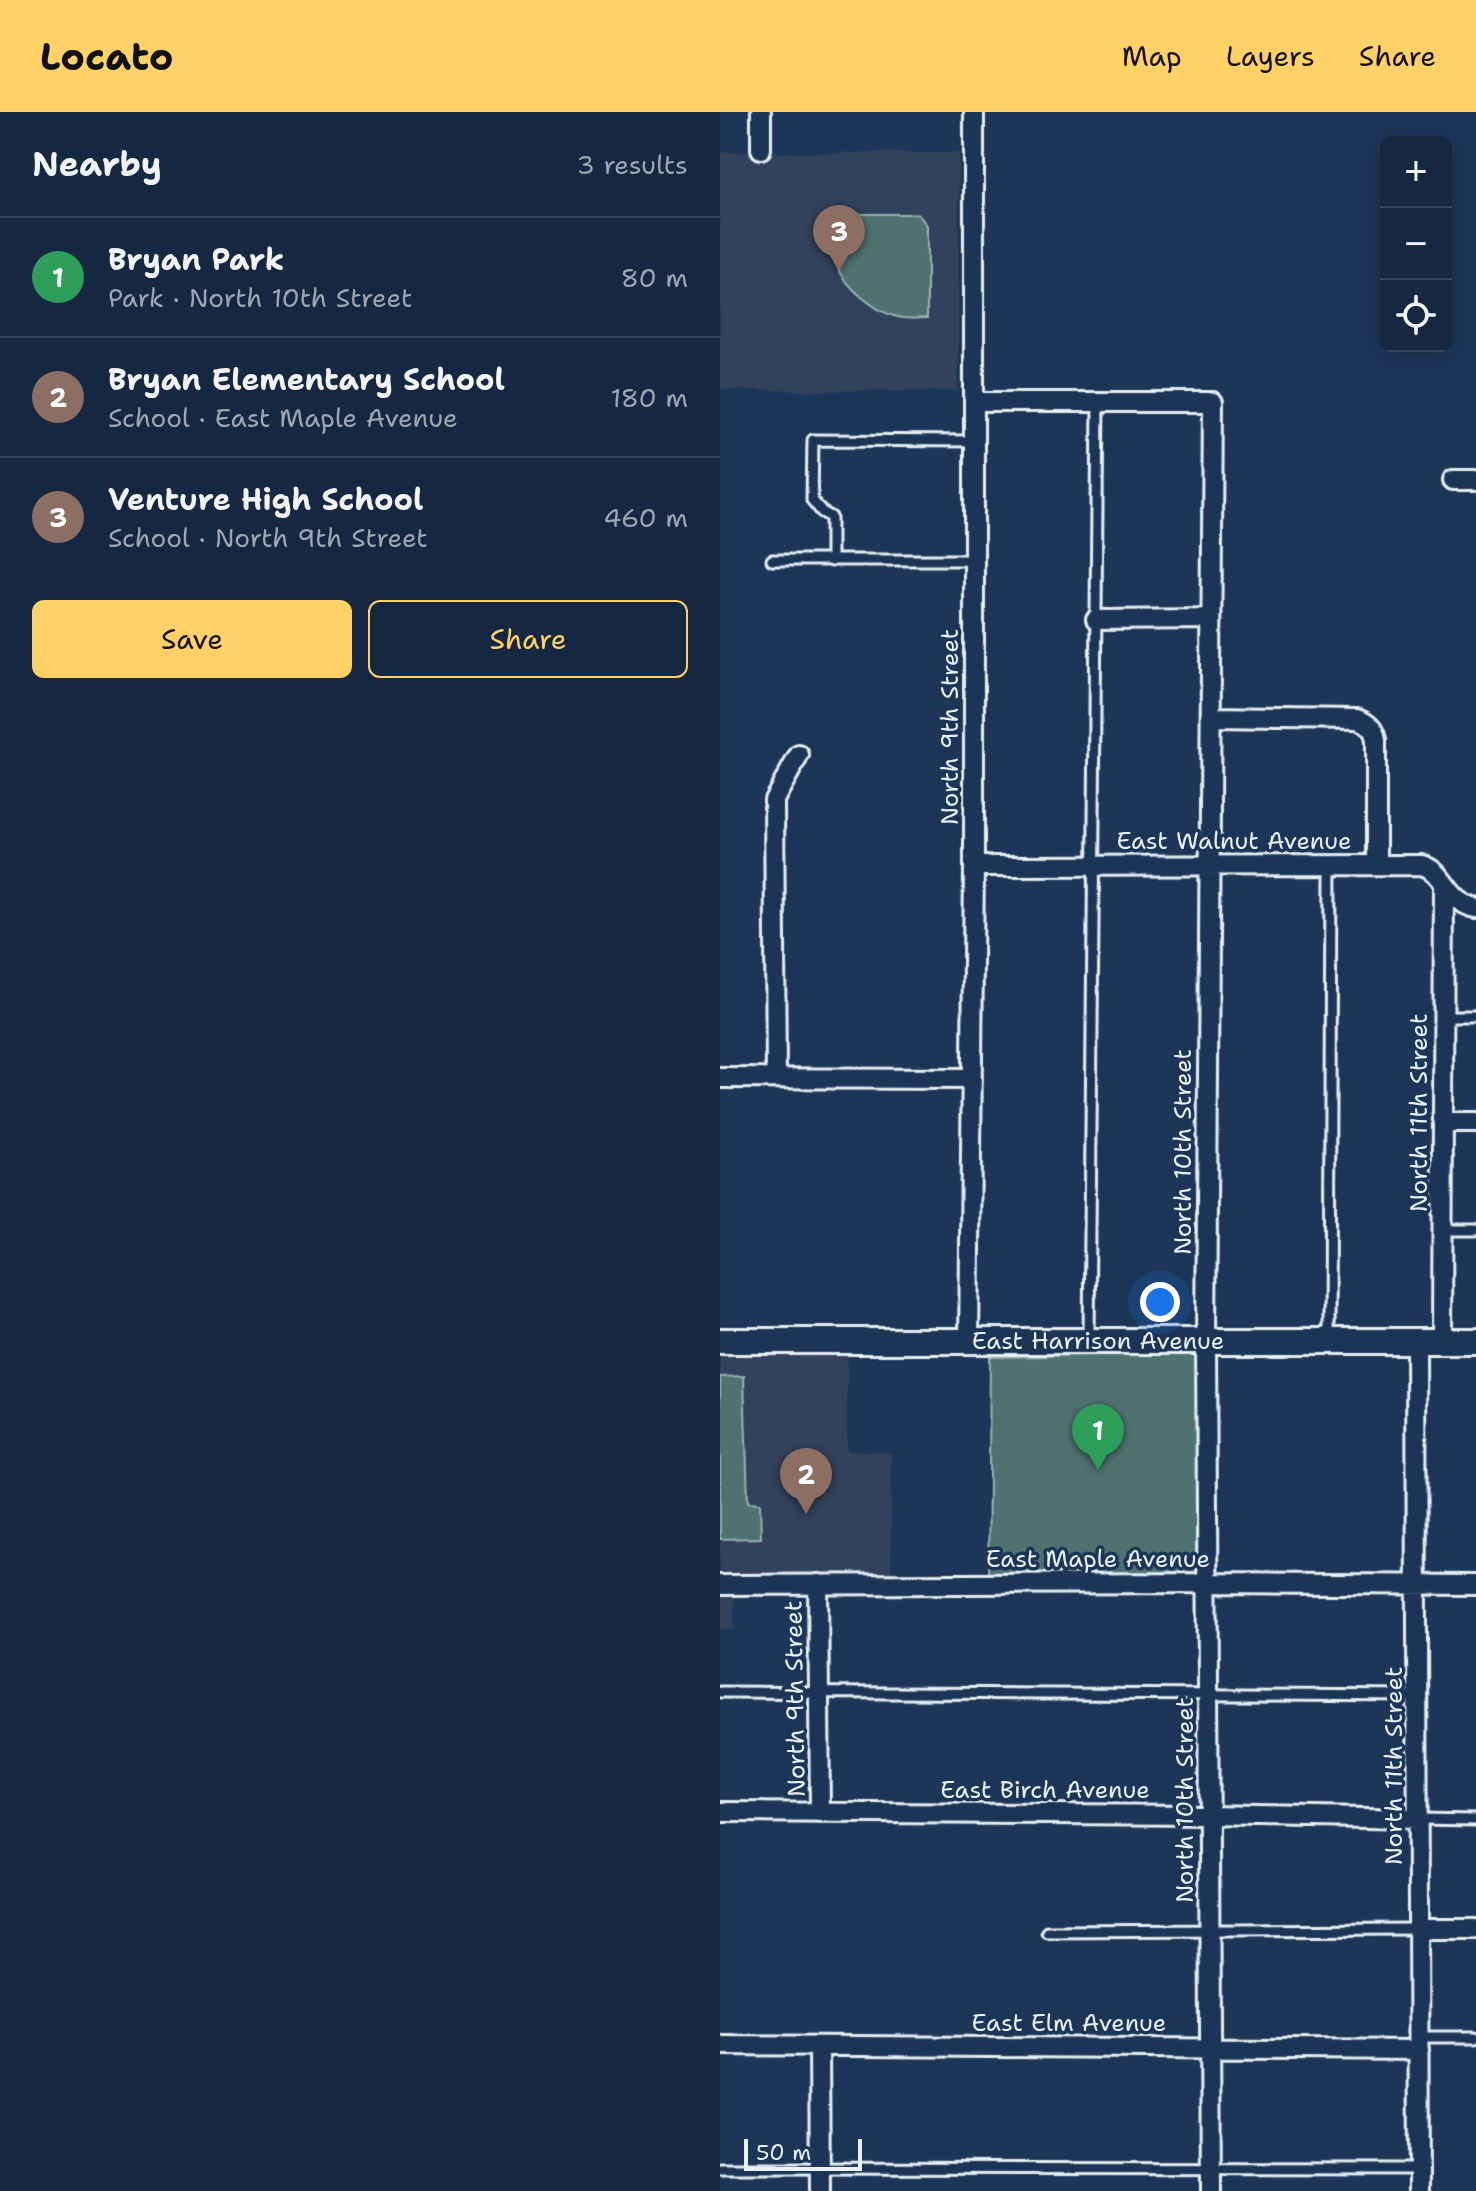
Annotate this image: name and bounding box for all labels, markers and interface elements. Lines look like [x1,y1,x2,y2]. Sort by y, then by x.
text: Locato [40,31,173,82]
text: Map [1122,37,1182,75]
text: Layers [1226,37,1315,75]
text: Share [1359,37,1436,75]
map controls [1380,136,1452,352]
button: + [1380,136,1452,208]
text: Nearby [32,141,162,187]
text: 3 results [576,147,688,182]
pin: 3 [813,205,865,271]
button: − [1380,208,1452,280]
text: Bryan Park [108,239,284,280]
text: 1 [52,260,64,295]
text: 80 m [621,260,688,295]
text: Park · North 10th Street [108,280,412,315]
button: locate [1380,280,1452,352]
text: Bryan Elementary School [108,359,505,400]
text: 2 [49,380,67,415]
text: 180 m [610,380,688,415]
text: School · East Maple Avenue [108,400,458,435]
text: Venture High School [108,479,423,520]
text: 3 [49,500,67,535]
text: 460 m [603,500,688,535]
text: School · North 9th Street [108,520,428,555]
button: Save [32,600,352,678]
button: Share [368,600,688,678]
street label: North 9th Street [934,629,966,825]
street label: East Walnut Avenue [1116,825,1352,857]
street label: North 11th Street [1403,1014,1435,1212]
street label: North 10th Street [1167,1049,1199,1255]
your location [1140,1282,1180,1322]
street label: East Harrison Avenue [972,1325,1224,1357]
pin: 1 [1072,1404,1124,1470]
pin: 2 [780,1448,832,1514]
street label: East Maple Avenue [986,1543,1210,1575]
street label: North 9th Street [777,1600,813,1798]
street label: North 11th Street [1378,1667,1410,1865]
street label: North 10th Street [1169,1697,1201,1903]
street label: East Birch Avenue [940,1774,1150,1806]
street label: East Elm Avenue [972,2007,1166,2039]
scale bar [744,2135,862,2171]
text: 50 m [756,2138,811,2167]

